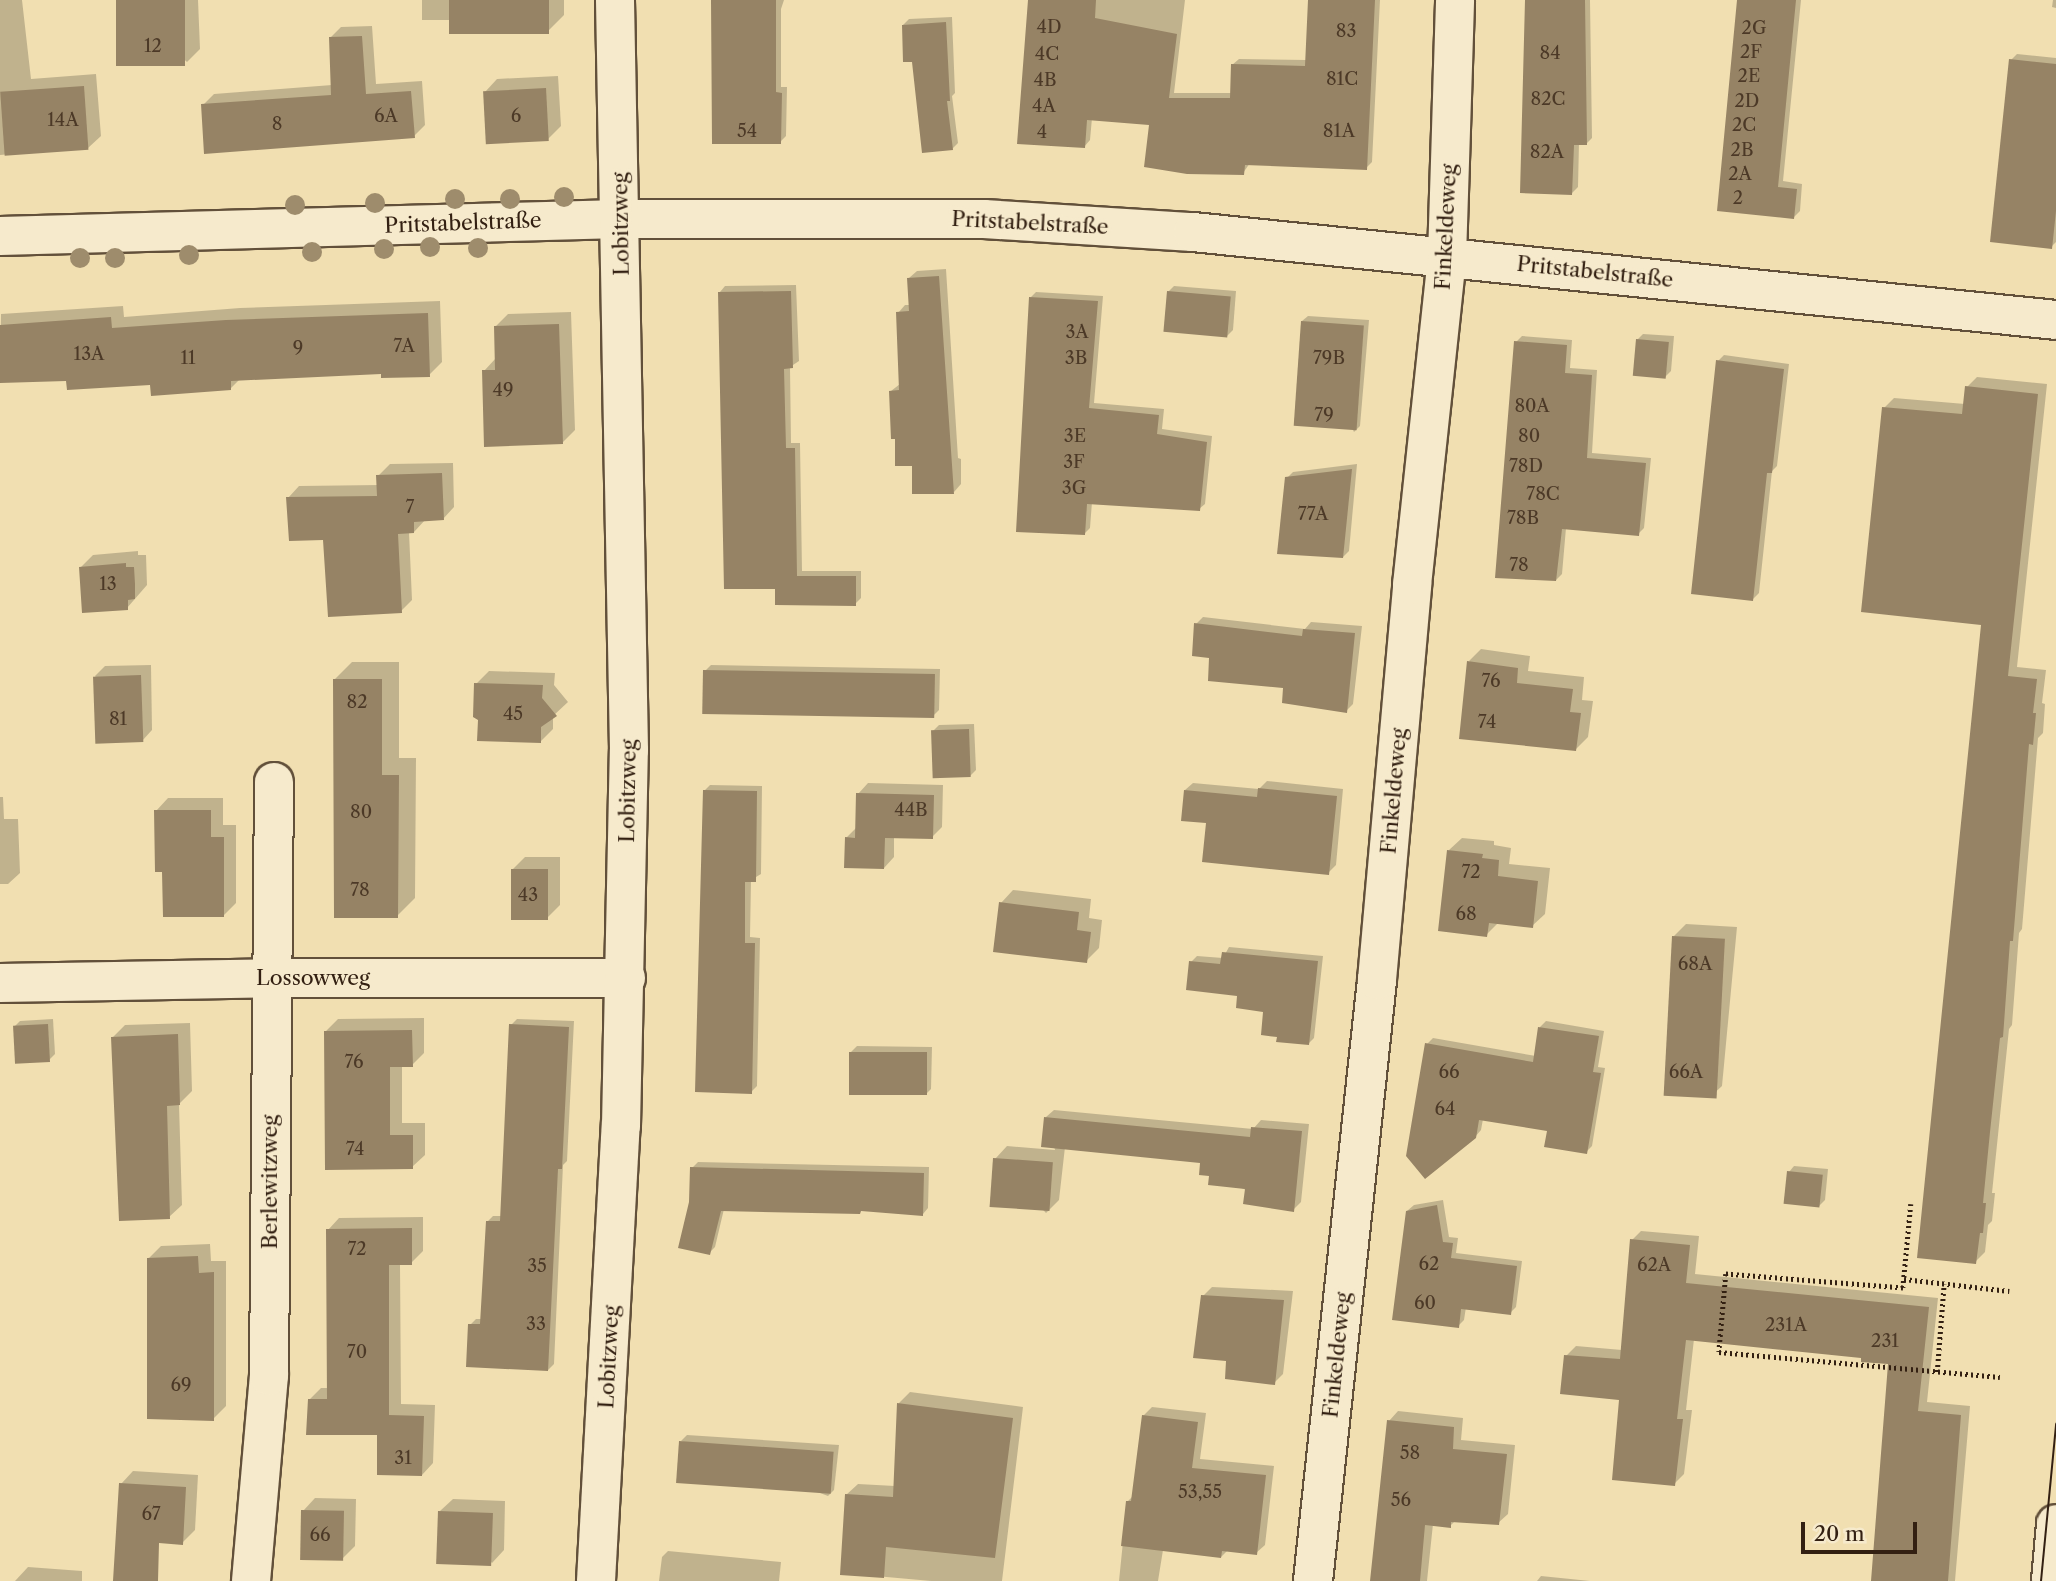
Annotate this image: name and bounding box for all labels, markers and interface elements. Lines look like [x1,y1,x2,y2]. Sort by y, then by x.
house number: 4D [1037,16,1061,38]
house number: 2G [1742,17,1766,39]
house number: 83 [1336,20,1356,42]
house number: 12 [144,35,162,57]
house number: 2F [1740,41,1762,63]
house number: 84 [1539,42,1561,64]
house number: 4C [1035,43,1059,65]
house number: 2E [1738,65,1760,87]
house number: 81C [1326,68,1358,90]
house number: 4B [1034,69,1056,91]
house number: 82C [1531,88,1565,110]
house number: 2D [1735,90,1759,112]
house number: 4A [1032,95,1056,117]
house number: 6A [374,105,398,127]
house number: 6 [511,105,521,127]
house number: 14A [47,109,79,131]
house number: 8 [272,113,282,135]
house number: 2C [1732,114,1756,136]
house number: 54 [737,120,757,142]
house number: 81A [1323,120,1355,142]
house number: 4 [1037,121,1047,143]
house number: 2B [1731,139,1753,161]
house number: 82A [1530,141,1564,163]
street label: Finkeldeweg [1430,163,1462,291]
house number: 2A [1728,163,1752,185]
street label: Lobitzweg [607,172,635,276]
house number: 2 [1733,187,1743,209]
street label: Pritstabelstraße [951,206,1109,240]
street label: Pritstabelstraße [384,208,542,238]
street label: Pritstabelstraße [1515,251,1675,293]
house number: 3A [1065,321,1089,343]
house number: 7A [393,335,415,357]
house number: 9 [293,337,303,359]
house number: 13A [74,343,104,365]
house number: 11 [180,347,196,369]
house number: 3B [1065,347,1087,369]
house number: 79B [1313,347,1345,369]
house number: 49 [493,379,513,401]
house number: 80A [1514,395,1550,417]
house number: 79 [1314,404,1334,426]
house number: 3E [1064,425,1086,447]
house number: 80 [1518,425,1540,447]
house number: 3F [1063,451,1085,473]
house number: 78D [1509,455,1543,477]
house number: 3G [1062,477,1086,499]
house number: 78C [1526,483,1560,505]
house number: 7 [406,496,414,518]
house number: 77A [1298,503,1328,525]
house number: 78B [1507,507,1539,529]
house number: 78 [1509,554,1529,576]
house number: 13 [99,573,117,595]
house number: 76 [1481,670,1501,692]
house number: 82 [346,691,368,713]
house number: 45 [503,703,523,725]
house number: 81 [109,708,127,730]
house number: 74 [1478,711,1496,733]
street label: Finkeldeweg [1376,727,1412,855]
street label: Lobitzweg [614,739,642,843]
house number: 44B [894,799,928,821]
house number: 80 [350,801,372,823]
house number: 72 [1461,861,1481,883]
house number: 78 [350,879,370,901]
house number: 43 [518,884,538,906]
house number: 68 [1455,903,1477,925]
house number: 68A [1678,953,1712,975]
street label: Lossowweg [256,965,370,991]
house number: 76 [344,1051,364,1073]
house number: 66 [1438,1061,1460,1083]
house number: 66A [1669,1061,1703,1083]
house number: 64 [1435,1098,1455,1120]
street label: Berlewitzweg [257,1115,283,1249]
house number: 74 [346,1138,364,1160]
house number: 72 [347,1238,367,1260]
house number: 62 [1419,1253,1439,1275]
house number: 62A [1637,1254,1671,1276]
house number: 35 [527,1255,547,1277]
street label: Finkeldeweg [1318,1291,1356,1419]
house number: 60 [1414,1292,1436,1314]
street label: Lobitzweg [594,1305,624,1409]
house number: 33 [526,1313,546,1335]
house number: 231A [1765,1314,1807,1336]
house number: 231 [1871,1330,1899,1352]
house number: 70 [347,1341,367,1363]
house number: 69 [170,1374,192,1396]
house number: 58 [1400,1442,1420,1464]
house number: 31 [394,1447,412,1469]
house number: 53,55 [1178,1481,1222,1503]
house number: 56 [1391,1489,1411,1511]
house number: 67 [141,1503,161,1525]
scale bar [1804,1508,1920,1552]
text: 20 m [1814,1521,1865,1546]
house number: 66 [309,1524,331,1546]

